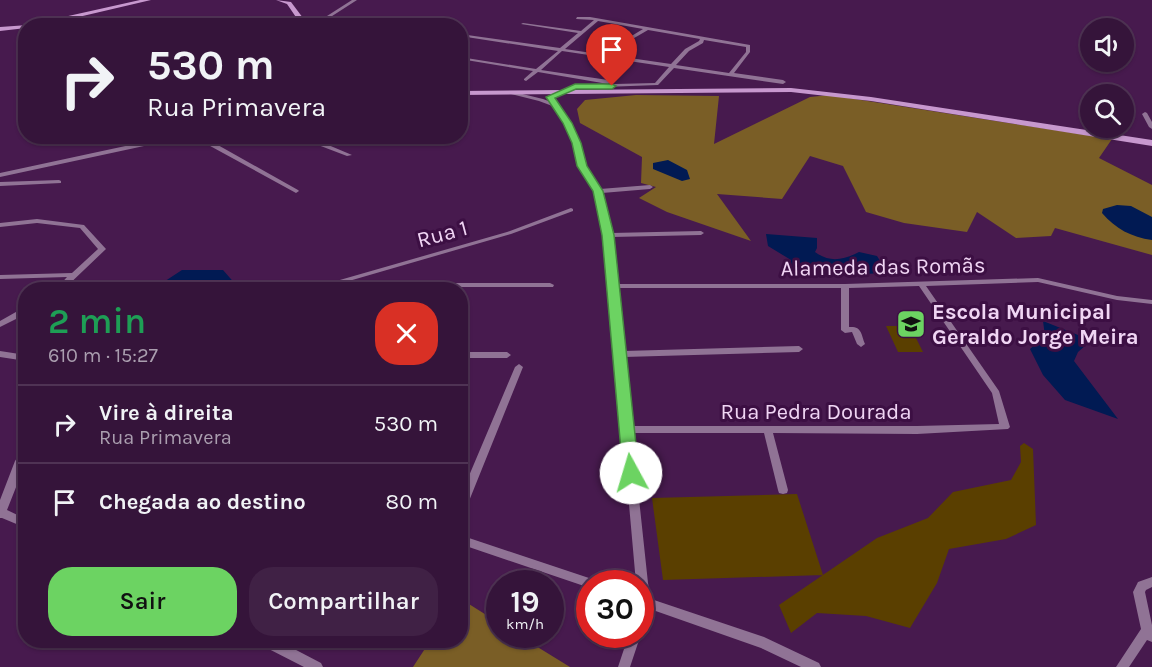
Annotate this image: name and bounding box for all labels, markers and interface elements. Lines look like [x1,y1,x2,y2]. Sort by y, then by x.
map controls [1080,18,1134,138]
button: sound [1080,18,1134,72]
pin [586,24,637,86]
icon: arrive [595,33,628,66]
text: 530 m [147,40,275,90]
icon: right [48,42,126,120]
button: search [1080,84,1134,138]
text: Rua Primavera [147,91,326,123]
street label: Rua 1 [414,215,470,253]
street label: Alameda das Romãs [780,252,986,282]
place label: Escola Municipal Geraldo Jorge Meira [932,299,1139,350]
text: 2 min [48,300,146,342]
button: close [375,302,438,365]
school or university icon: Escola Municipal Geraldo Jorge Meira [895,308,927,340]
text: 610 m · 15:27 [48,344,158,367]
street label: Rua Pedra Dourada [720,399,912,425]
text: Vire à direita [99,400,234,426]
icon: right [48,408,81,441]
text: 530 m [374,411,438,437]
text: Rua Primavera [99,426,232,449]
position arrow [599,441,663,505]
icon: arrive [48,486,81,519]
text: Chegada ao destino [99,489,306,515]
text: 80 m [386,489,438,515]
button: Sair [48,567,237,636]
button: Compartilhar [249,567,438,636]
speed limit sign: 30 [576,570,654,648]
text: 19 [510,584,539,620]
text: km/h [506,615,544,633]

